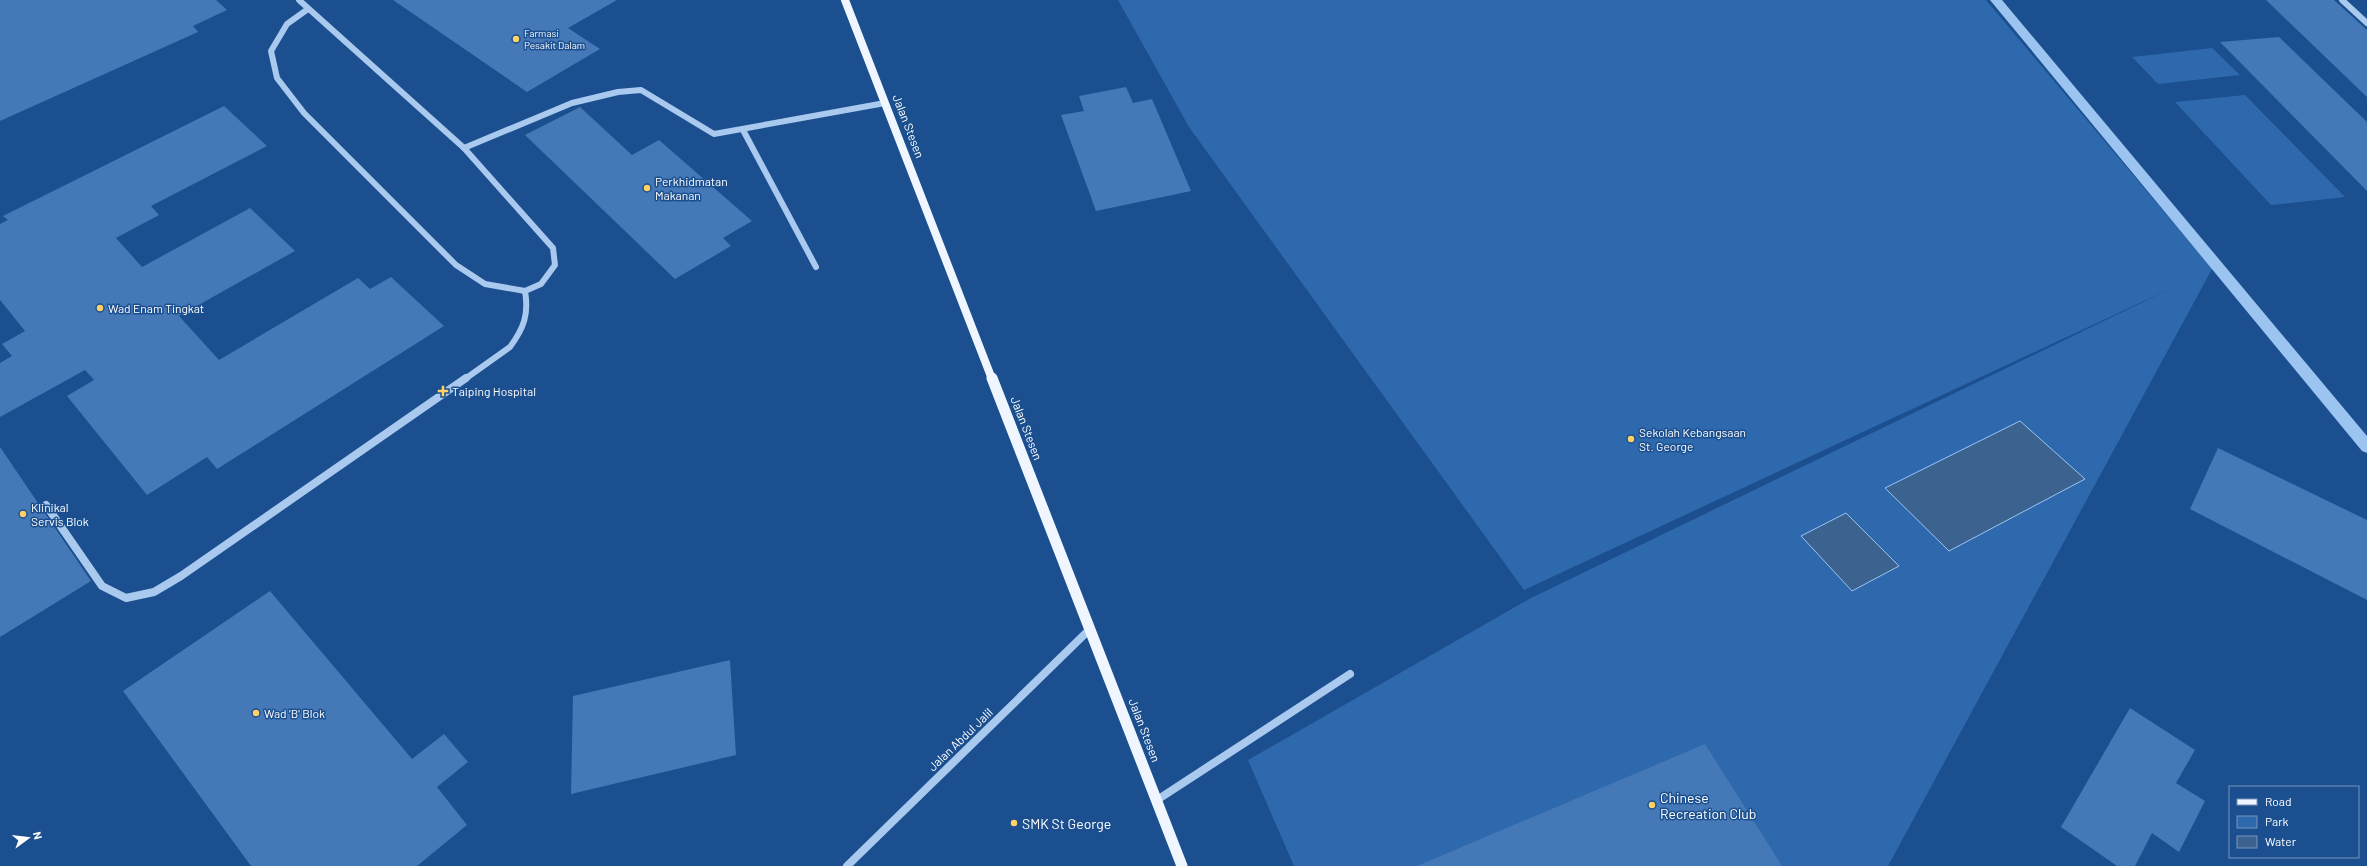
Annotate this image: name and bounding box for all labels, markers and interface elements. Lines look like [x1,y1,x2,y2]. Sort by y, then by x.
place label: Farmasi Pesakit Dalam [524,27,585,51]
marker: Farmasi Pesakit Dalam [511,34,521,44]
street label: Jalan Stesen [890,92,928,160]
place label: Perkhidmatan Makanan [655,174,728,202]
marker: Perkhidmatan Makanan [642,183,652,193]
place label: Wad Enam Tingkat [108,301,204,315]
marker: Wad Enam Tingkat [95,303,105,313]
place label: Taiping Hospital [452,384,536,398]
marker: Taiping Hospital [437,385,449,397]
street label: Jalan Stesen [1008,394,1046,462]
place label: Sekolah Kebangsaan St. George [1639,425,1746,453]
marker: Sekolah Kebangsaan St. George [1626,434,1636,444]
place label: Klinikal Servis Blok [31,500,89,528]
marker: Klinikal Servis Blok [18,509,28,519]
street label: Jalan Stesen [1126,696,1164,764]
street label: Jalan Abdul Jalil [925,705,995,773]
place label: Wad 'B' Blok [264,706,325,720]
marker: Wad 'B' Blok [251,708,261,718]
legend [2229,786,2359,858]
place label: Chinese Recreation Club [1660,789,1756,822]
text: Road [2265,794,2292,808]
marker: Chinese Recreation Club [1647,800,1657,810]
text: Park [2265,814,2289,828]
place label: SMK St George [1022,815,1111,832]
north arrow [8,818,48,858]
marker: SMK St George [1009,818,1019,828]
text: N [31,830,45,841]
text: Water [2265,834,2297,848]

